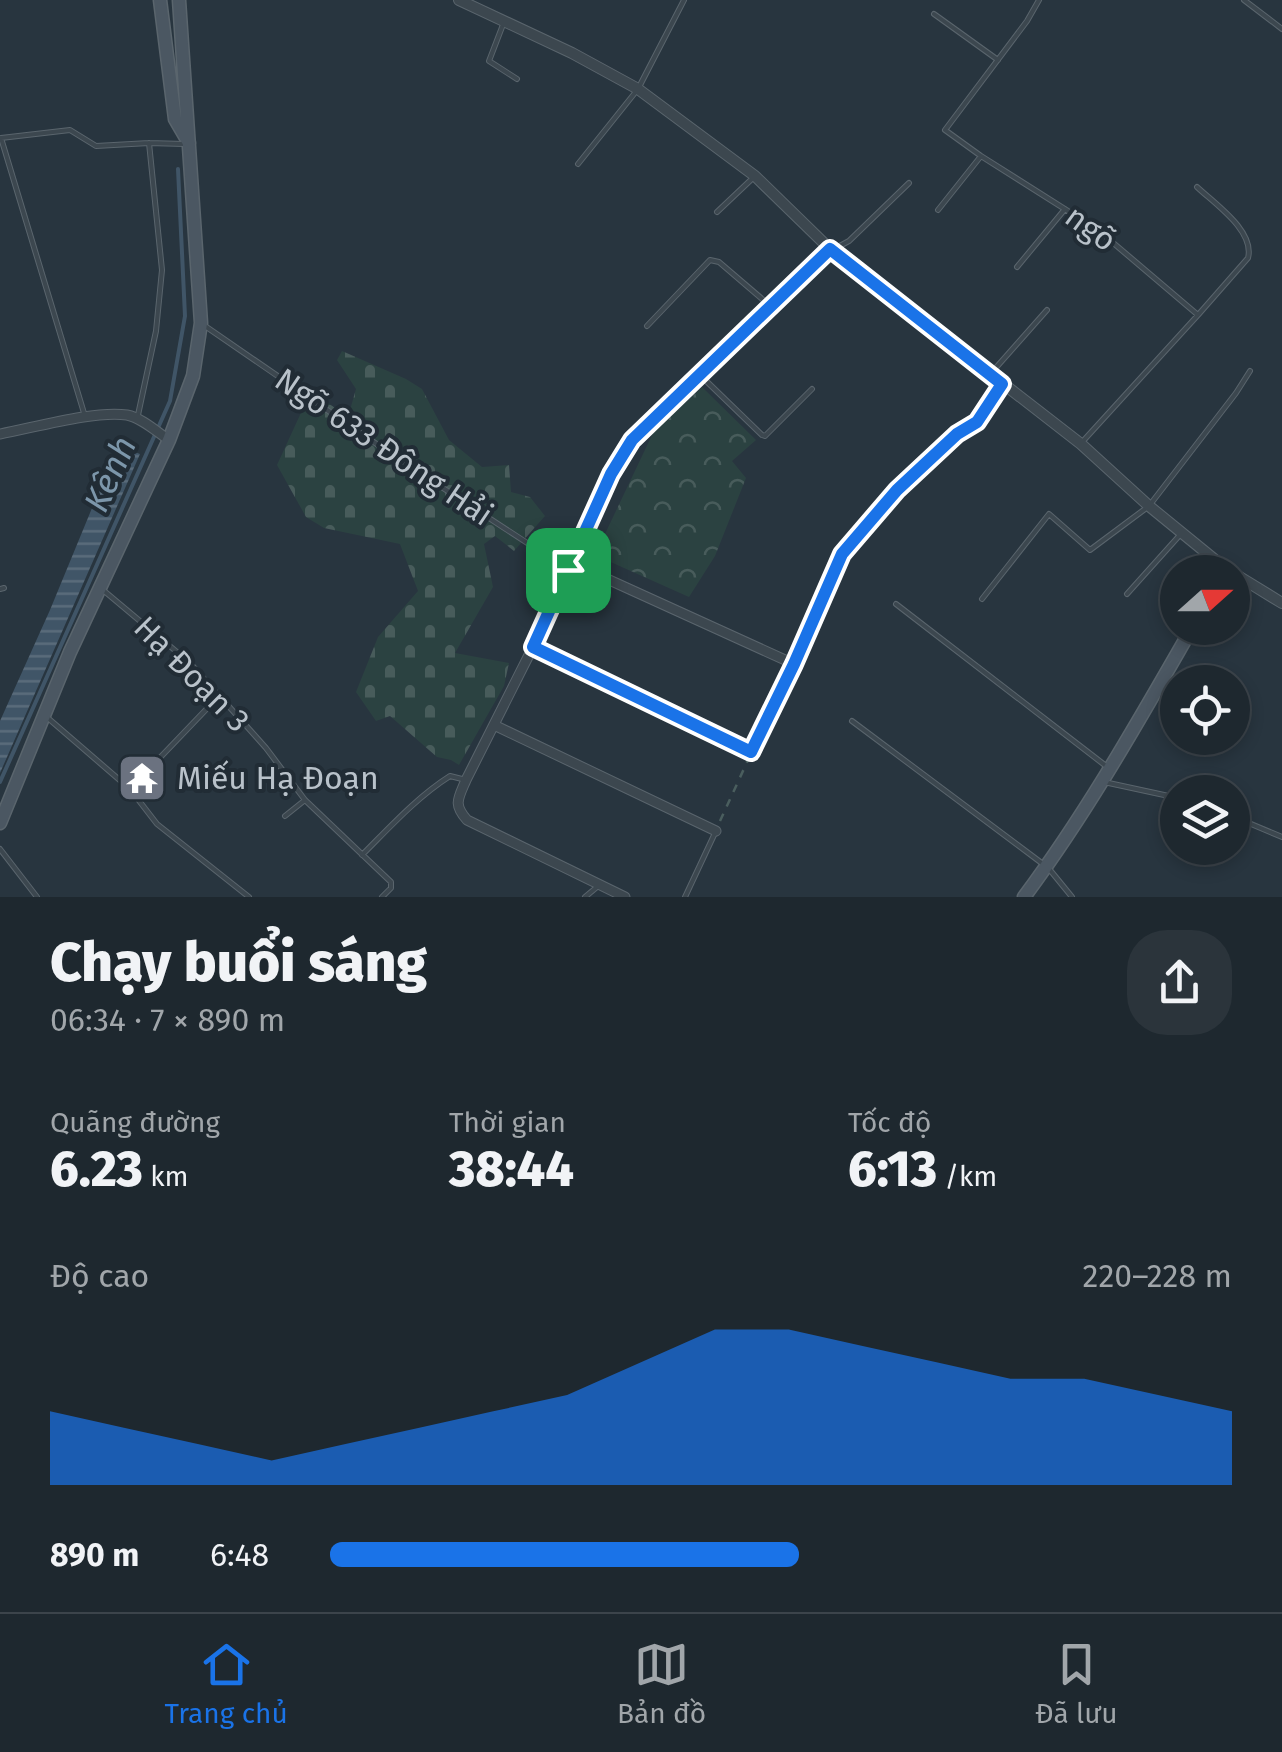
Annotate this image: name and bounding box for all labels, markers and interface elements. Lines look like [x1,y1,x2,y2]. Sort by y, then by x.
street label: ngõ [1058,197,1124,259]
street label: Ngõ 633 Đông Hải [268,360,500,534]
water label: Kênh [75,430,145,518]
pin [526,528,611,613]
icon: arrive [541,543,596,598]
north arrow [1160,555,1250,645]
map controls [1160,555,1250,865]
street label: Hạ Đoạn 3 [126,608,258,740]
button: locate [1160,665,1250,755]
temple icon: Miếu Hạ Đoạn [116,752,168,804]
place label: Miếu Hạ Đoạn [177,759,379,797]
button: layers [1160,775,1250,865]
text: Chạy buổi sáng [50,930,427,996]
button: share [1127,930,1232,1035]
text: 06:34 · 7 × 890 m [50,1001,285,1039]
text: Quãng đường [50,1106,220,1139]
text: Thời gian [449,1106,566,1139]
text: Tốc độ [848,1106,931,1139]
text: 6.23 [50,1139,143,1199]
text: 38:44 [449,1139,574,1199]
text: 6:13 [848,1139,937,1199]
text: km [143,1160,189,1193]
text: /km [937,1160,997,1193]
text: Độ cao [50,1257,149,1295]
text: 220–228 m [1083,1257,1232,1295]
text: 890 m [50,1536,139,1574]
text: 6:48 [210,1536,269,1574]
tab: Trang chủ [165,1637,288,1730]
tab: Bản đồ [617,1637,706,1730]
tab: Đã lưu [1035,1637,1117,1730]

